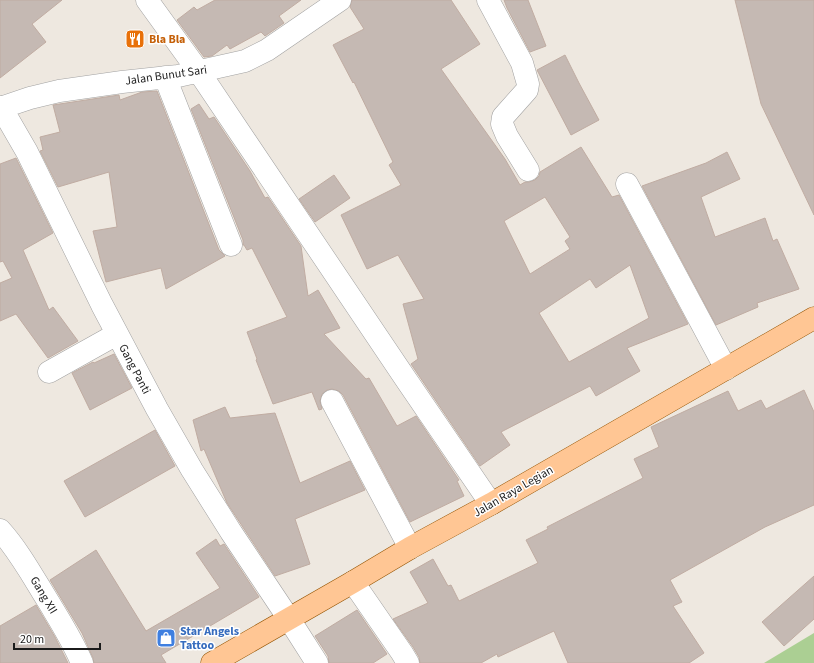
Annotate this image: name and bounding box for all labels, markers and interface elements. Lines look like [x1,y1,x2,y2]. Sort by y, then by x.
restaurant icon: Bla Bla [124,28,146,50]
place label: Bla Bla [149,31,185,48]
street label: Jalan Bunut Sari [124,61,208,90]
street label: Gang Panti [114,341,155,397]
street label: Jalan Raya Legian [470,462,556,521]
street label: Gang XII [26,573,61,617]
place label: Star Angels Tattoo [180,623,239,654]
scale bar [14,625,100,651]
shop icon: Star Angels Tattoo [155,627,177,649]
text: 20 m [20,631,44,648]

